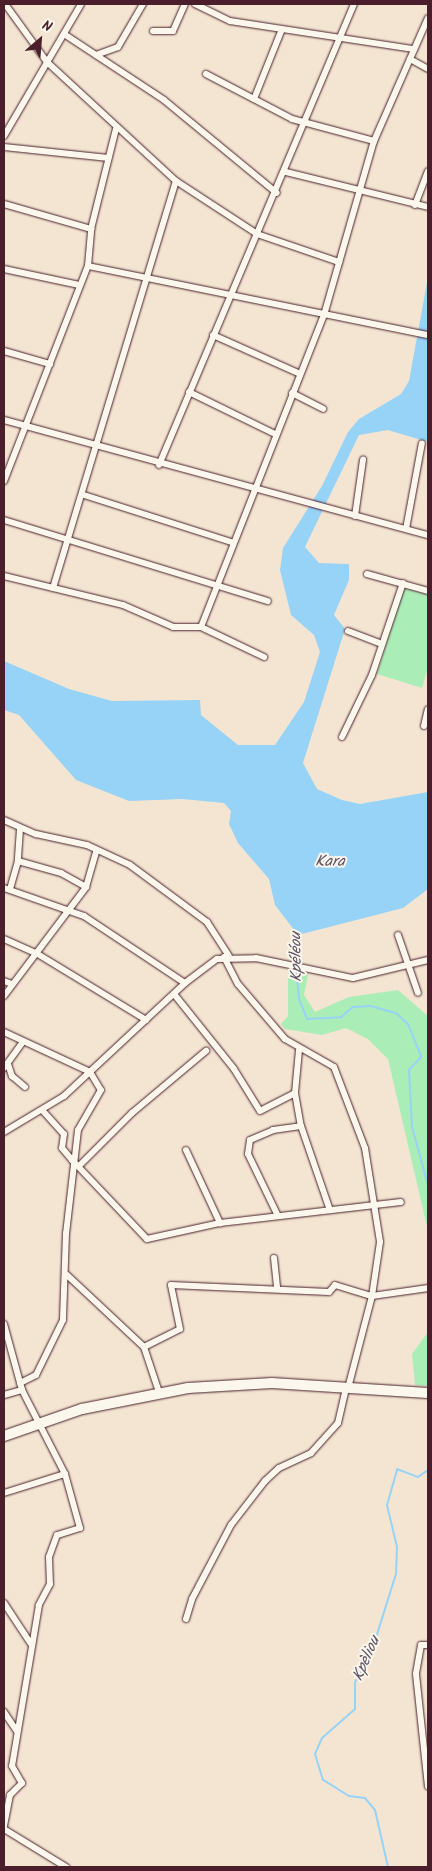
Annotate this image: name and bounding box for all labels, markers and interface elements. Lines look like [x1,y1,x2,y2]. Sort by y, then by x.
north arrow [15,15,65,65]
text: N [38,15,56,38]
water label: Kara [315,852,345,872]
water label: Kpéléou [287,932,307,982]
water label: Kpèliou [349,1634,385,1684]

